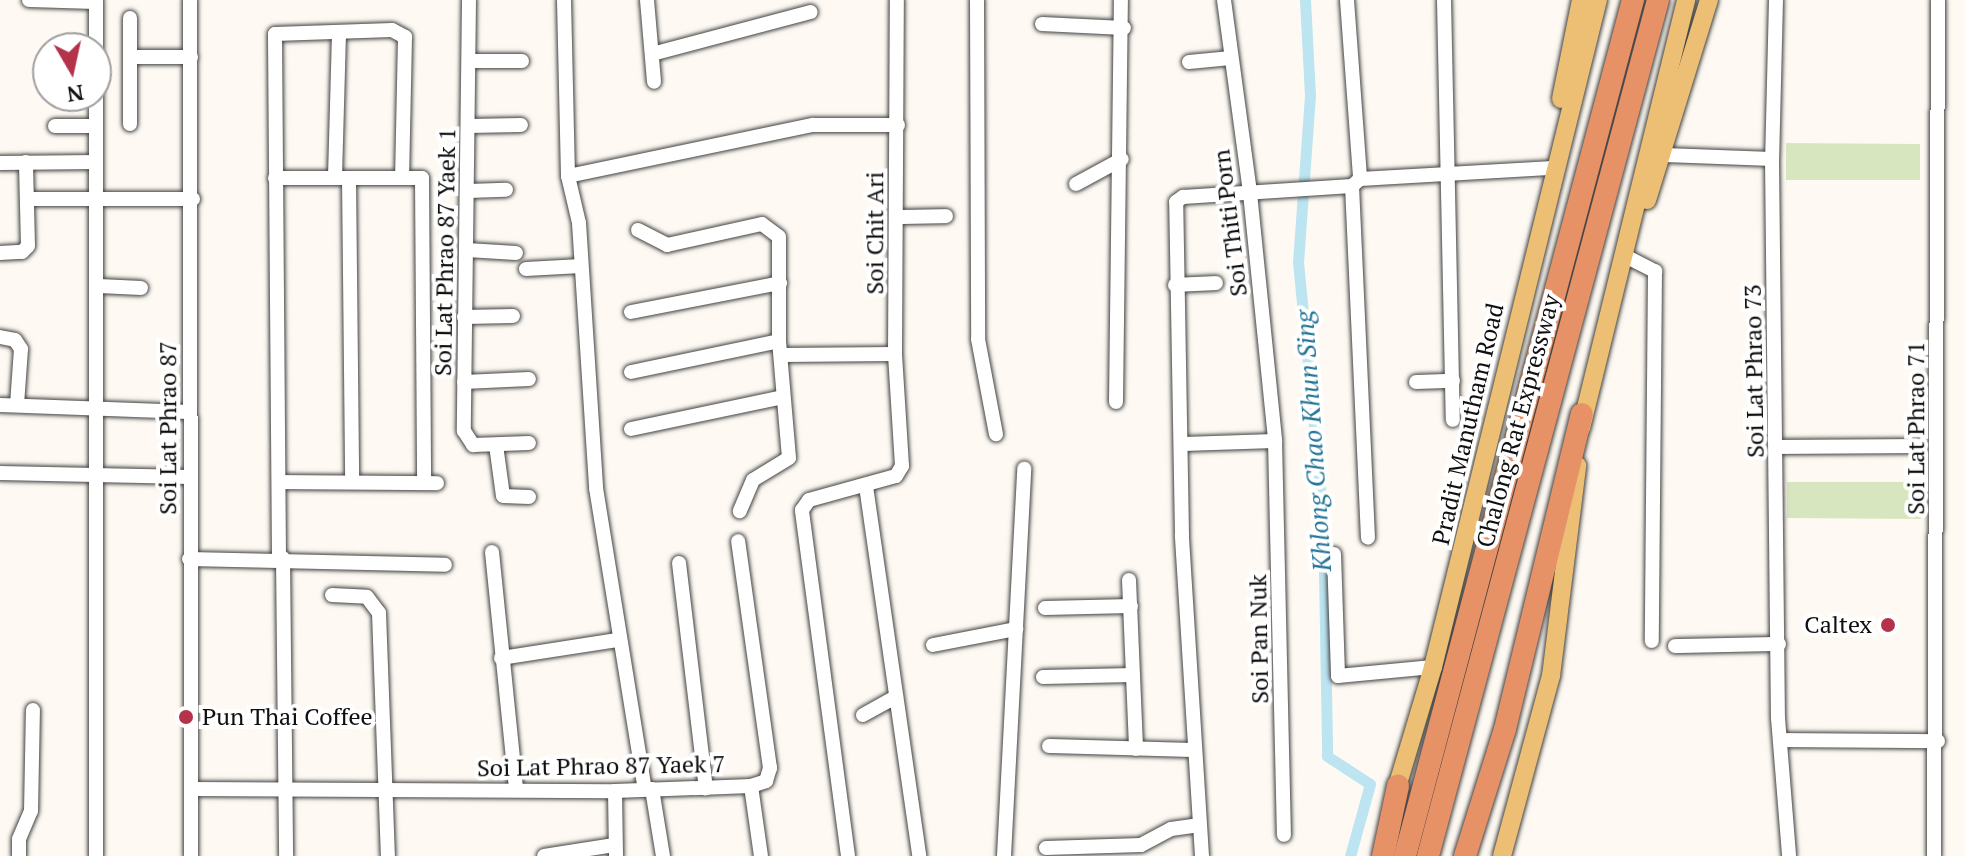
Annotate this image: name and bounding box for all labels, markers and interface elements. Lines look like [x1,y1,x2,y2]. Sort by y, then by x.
north arrow [32,32,112,112]
text: N [65,79,86,110]
street label: Soi Lat Phrao 87 Yaek 1 [428,128,462,376]
street label: Soi Thiti Porn [1207,148,1253,298]
street label: Soi Chit Ari [861,171,889,295]
street label: Soi Lat Phrao 73 [1738,284,1770,458]
street label: Chalong Rat Expressway [1470,291,1566,551]
street label: Pradit Manutham Road [1426,300,1510,548]
water label: Khlong Chao Khun Sing [1288,309,1338,573]
street label: Soi Lat Phrao 87 [154,341,182,515]
street label: Soi Lat Phrao 71 [1902,341,1930,515]
street label: Soi Pan Nuk [1243,574,1275,704]
place label: Caltex [1804,611,1872,639]
marker: Caltex [1879,616,1897,634]
place label: Pun Thai Coffee [202,703,373,731]
marker: Pun Thai Coffee [177,708,195,726]
street label: Soi Lat Phrao 87 Yaek 7 [477,749,725,783]

